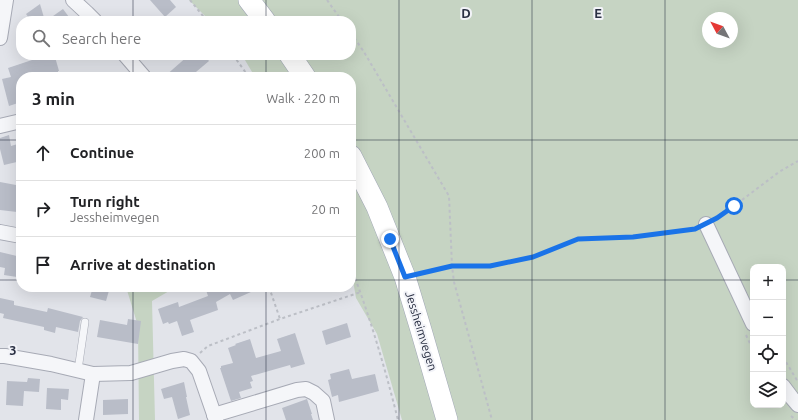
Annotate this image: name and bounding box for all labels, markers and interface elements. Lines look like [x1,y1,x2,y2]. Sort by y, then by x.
text: D [461,6,471,20]
text: E [594,6,602,20]
north arrow [702,12,738,48]
search box [16,16,356,60]
icon: search [30,27,52,49]
text: Search here [62,30,141,47]
text: 3 min [32,89,75,108]
text: Walk · 220 m [266,91,340,105]
icon: ahead [32,142,54,164]
text: Continue [70,144,134,161]
text: 200 m [304,146,340,160]
text: Turn right [70,193,140,210]
route start [725,197,743,215]
icon: right [32,198,54,220]
text: 20 m [311,202,340,216]
text: Jessheimvegen [70,210,159,224]
route end [381,230,399,248]
icon: arrive [32,254,54,276]
text: Arrive at destination [70,256,216,273]
map controls [750,264,786,408]
button: + [750,264,786,300]
street label: Jessheimvegen [403,289,440,372]
button: − [750,300,786,336]
button: locate [750,336,786,372]
text: 3 [9,343,17,357]
button: layers [750,372,786,408]

